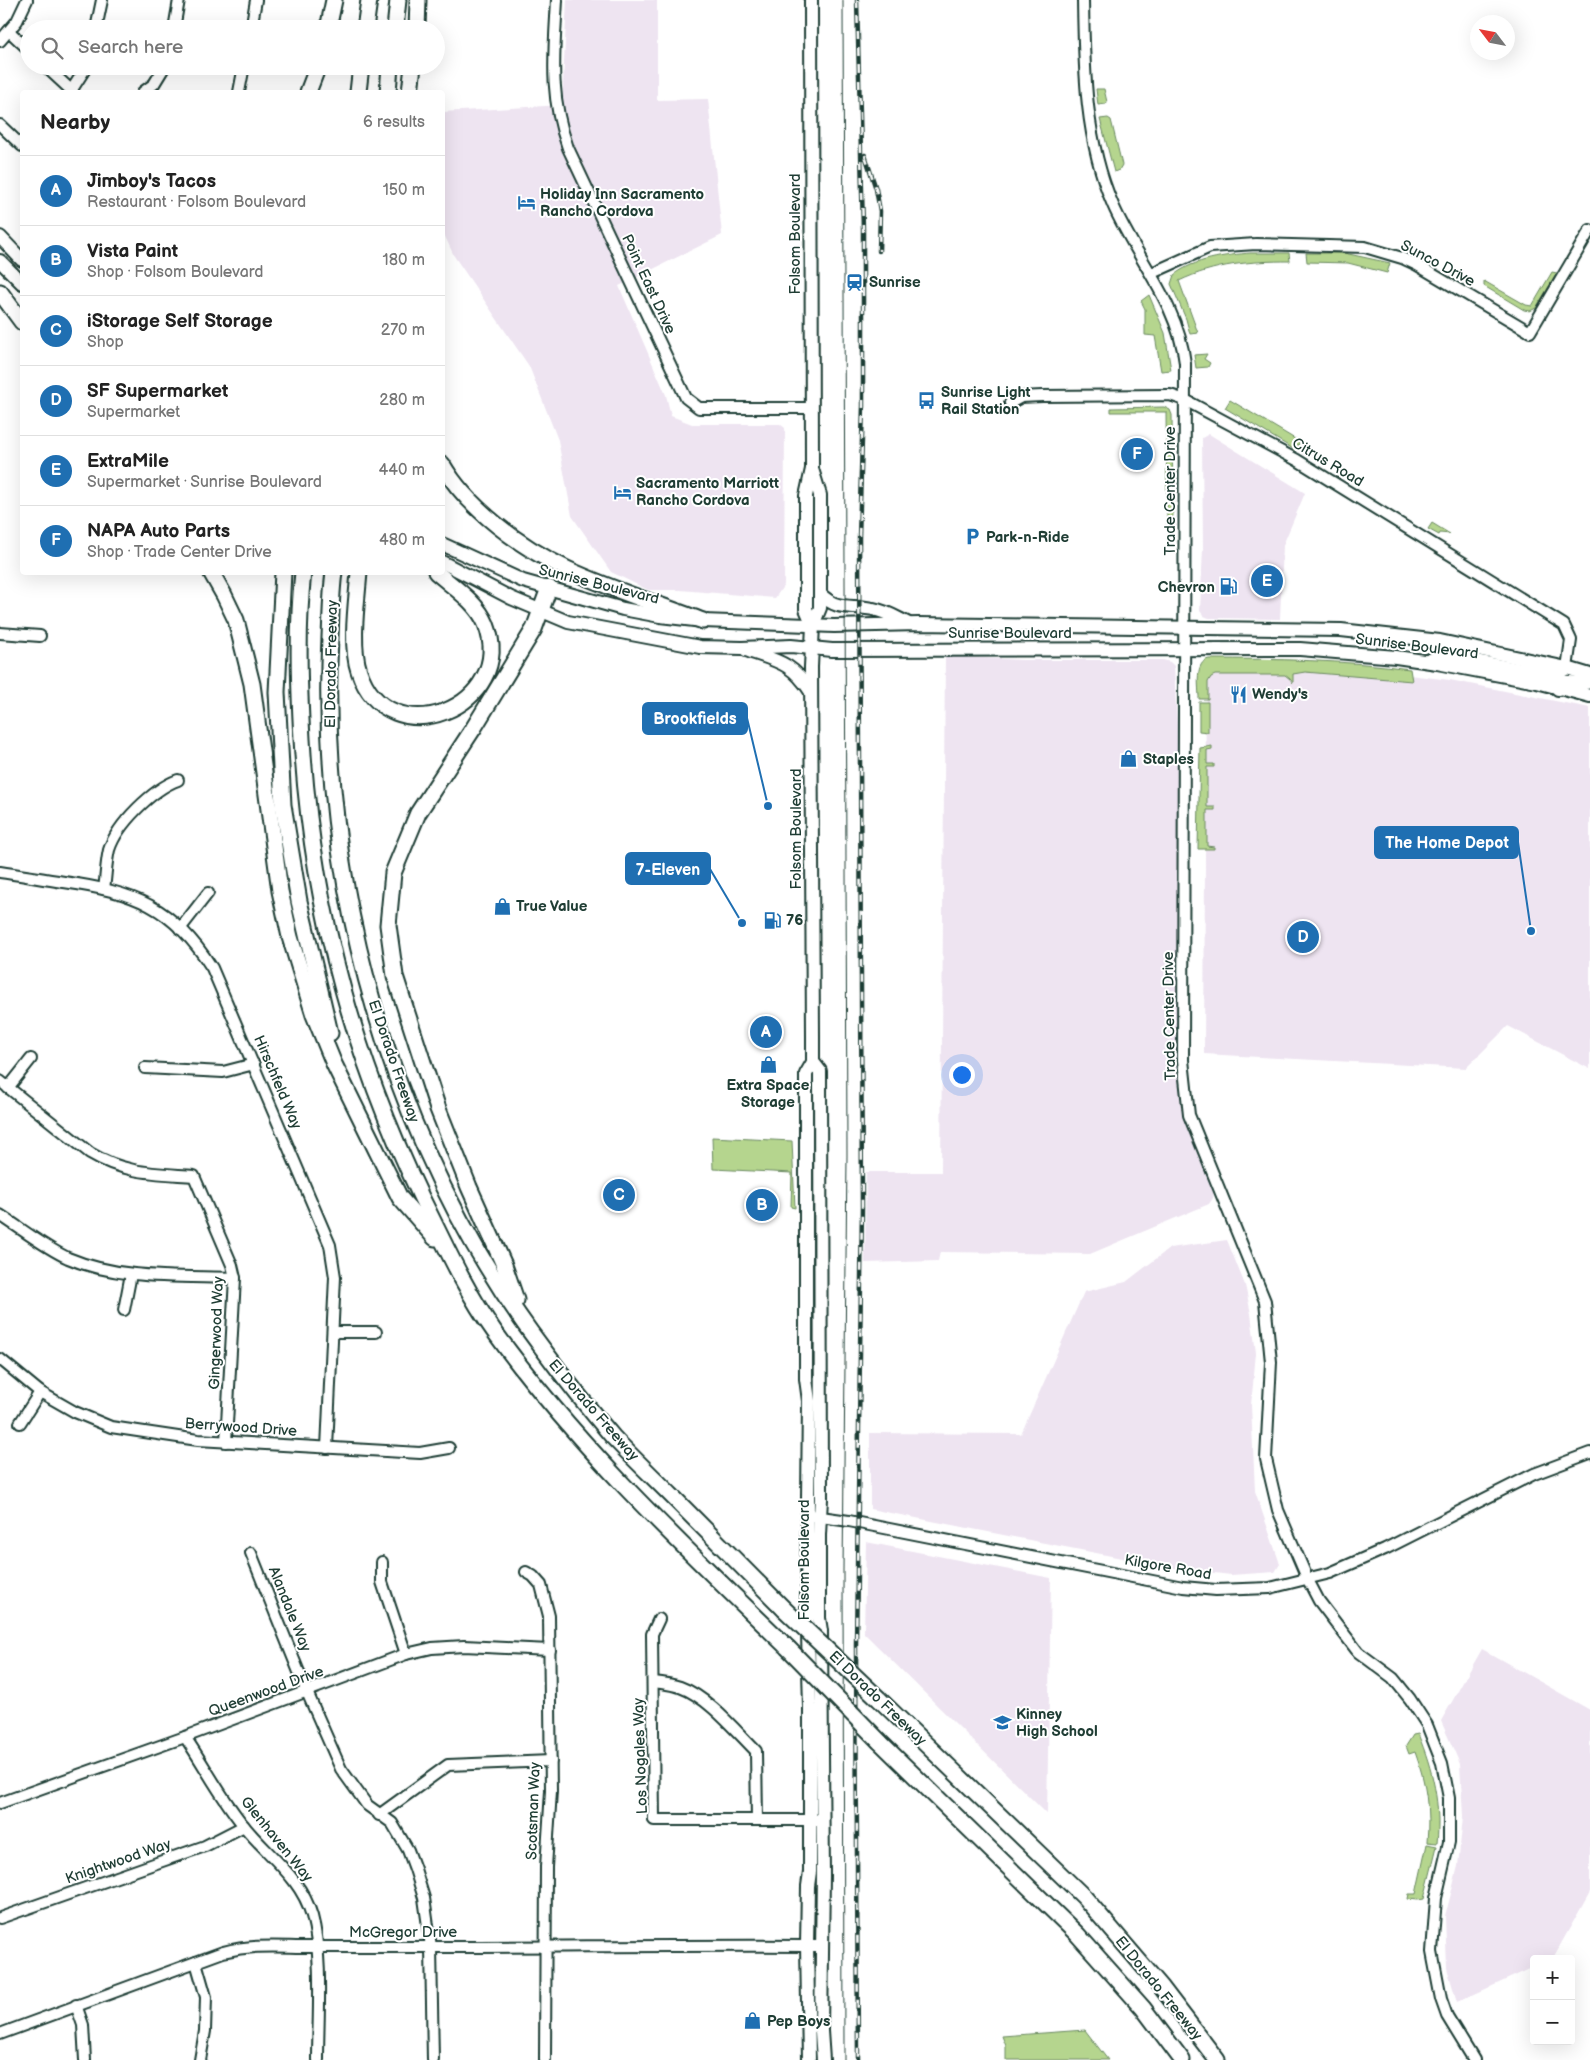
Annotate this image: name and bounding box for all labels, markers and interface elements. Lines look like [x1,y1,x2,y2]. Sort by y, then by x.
north arrow [1470,15,1515,60]
search box [20,20,445,75]
icon: search [38,34,66,62]
text: Search here [78,36,183,59]
text: Nearby [40,110,110,135]
text: 6 results [363,113,425,132]
text: Jimboy's Tacos [87,170,216,193]
street label: Folsom Boulevard [786,173,805,295]
text: A [51,181,61,200]
text: 150 m [383,181,425,200]
place label: Holiday Inn Sacramento Rancho Cordova [540,185,705,221]
text: Restaurant · Folsom Boulevard [87,193,306,212]
hotel icon: Holiday Inn Sacramento Rancho Cordova [516,193,536,213]
street label: Point East Drive [617,231,680,337]
street label: Sunco Drive [1397,236,1478,291]
text: Vista Paint [87,240,178,263]
text: B [50,251,62,270]
text: 180 m [383,251,425,270]
text: Shop · Folsom Boulevard [87,263,263,282]
station icon: Sunrise [845,272,865,292]
place label: Sunrise [869,273,921,292]
text: iStorage Self Storage [87,310,273,333]
text: C [50,321,62,340]
text: 270 m [381,321,425,340]
text: Shop [87,333,124,352]
text: SF Supermarket [87,380,228,403]
place label: Sunrise Light Rail Station [941,383,1031,419]
text: D [50,391,62,410]
text: 280 m [379,391,425,410]
bus stop icon: Sunrise Light Rail Station [917,391,937,411]
text: Supermarket [87,403,180,422]
street label: Trade Center Drive [1161,426,1180,556]
street label: Citrus Road [1288,434,1367,491]
pin: F [1121,435,1153,473]
text: ExtraMile [87,450,169,473]
text: E [51,461,61,480]
text: 440 m [379,461,425,480]
text: Supermarket · Sunrise Boulevard [87,473,322,492]
place label: Sacramento Marriott Rancho Cordova [636,474,779,510]
hotel icon: Sacramento Marriott Rancho Cordova [612,482,632,502]
text: NAPA Auto Parts [87,520,230,543]
parking icon: Park-n-Ride [962,527,982,547]
place label: Park-n-Ride [986,528,1070,547]
text: F [51,531,61,550]
text: 480 m [379,531,425,550]
text: Shop · Trade Center Drive [87,543,272,562]
street label: Sunrise Boulevard [537,560,661,609]
pin: E [1251,562,1283,600]
fuel station icon: Chevron [1219,577,1239,597]
place label: Chevron [1158,578,1215,597]
street label: El Dorado Freeway [321,599,342,728]
street label: Sunrise Boulevard [948,624,1072,643]
street label: Sunrise Boulevard [1354,630,1479,663]
restaurant icon: Wendy's [1228,684,1248,704]
place label: Wendy's [1252,685,1308,704]
callout: Brookfields [643,703,747,734]
text: Brookfields [653,710,737,729]
shop icon: Staples [1119,749,1139,769]
place label: Staples [1143,750,1194,769]
street label: Folsom Boulevard [787,768,806,890]
callout: The Home Depot [1375,827,1518,858]
text: The Home Depot [1385,834,1509,853]
callout: 7-Eleven [626,853,710,884]
text: 7-Eleven [636,861,700,880]
shop icon: True Value [492,896,512,916]
place label: True Value [516,897,588,916]
fuel station icon: 76 [762,910,782,930]
place label: 76 [786,911,803,930]
pin: D [1287,918,1319,956]
street label: Trade Center Drive [1159,951,1180,1081]
street label: El Dorado Freeway [364,997,423,1125]
pin: A [750,1013,782,1051]
street label: Hirschfeld Way [249,1032,306,1132]
shop icon: Extra Space Storage [758,1054,778,1074]
your location [949,1062,975,1088]
place label: Extra Space Storage [727,1076,810,1112]
pin: C [603,1176,635,1214]
pin: B [746,1186,778,1224]
street label: Gingerwood Way [205,1276,228,1390]
street label: El Dorado Freeway [544,1356,643,1465]
street label: Berrywood Drive [184,1414,298,1441]
street label: Folsom Boulevard [795,1499,814,1621]
street label: Kilgore Road [1123,1550,1213,1584]
street label: Alandale Way [264,1564,315,1655]
street label: El Dorado Freeway [825,1647,931,1750]
street label: Queenwood Drive [206,1662,326,1721]
street label: Los Nogales Way [629,1697,652,1814]
place label: Kinney High School [1016,1705,1098,1741]
school or university icon: Kinney High School [992,1713,1012,1733]
street label: Scotsman Way [522,1761,545,1860]
street label: Glenhaven Way [236,1793,317,1886]
street label: Knightwood Way [63,1834,174,1888]
street label: McGregor Drive [349,1923,457,1942]
street label: El Dorado Freeway [1111,1932,1207,2044]
map controls [1530,1955,1575,2045]
button: + [1530,1955,1575,2000]
button: − [1530,2000,1575,2045]
shop icon: Pep Boys [743,2011,763,2031]
place label: Pep Boys [767,2012,830,2031]

